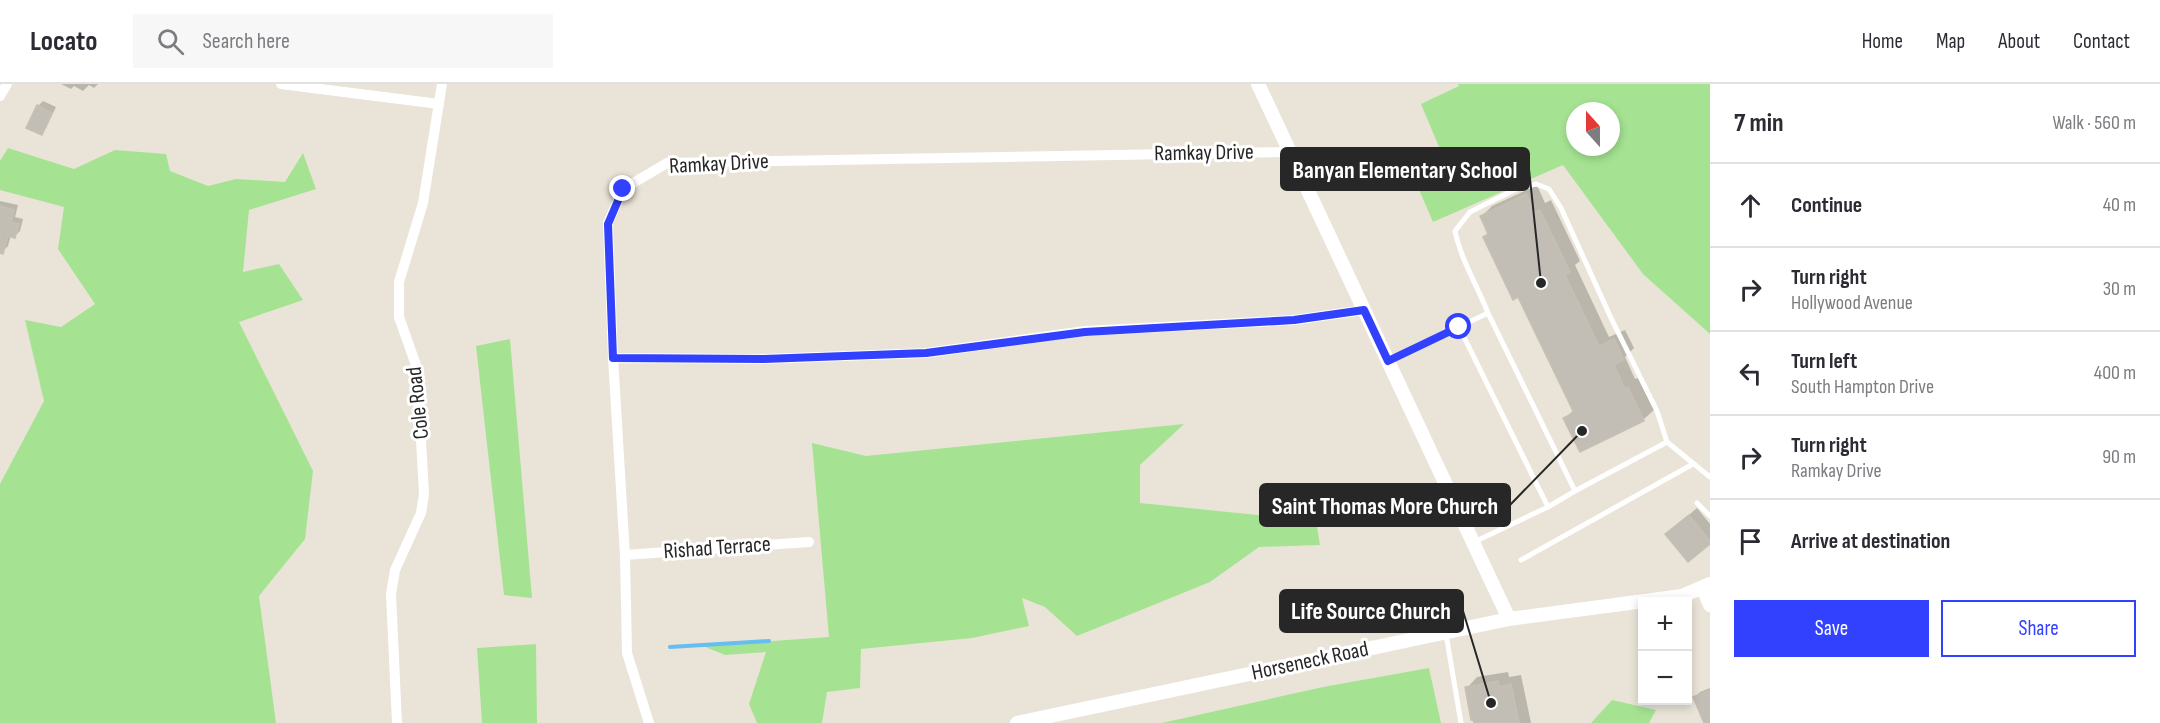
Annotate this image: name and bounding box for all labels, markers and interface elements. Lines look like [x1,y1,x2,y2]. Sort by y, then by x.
search box [133,14,553,68]
text: Locato [30,25,97,58]
icon: search [154,25,187,58]
text: Search here [202,28,290,55]
text: Home [1862,29,1903,54]
text: Map [1936,29,1965,54]
text: About [1998,29,2040,54]
text: Contact [2073,29,2130,54]
north arrow [1566,102,1620,156]
text: 7 min [1734,108,1783,139]
text: Walk · 560 m [2052,111,2136,135]
street label: Ramkay Drive [1154,139,1254,167]
street label: Ramkay Drive [669,148,769,180]
callout: Banyan Elementary School [1281,148,1529,190]
text: Banyan Elementary School [1293,156,1517,185]
route end [609,175,635,201]
icon: ahead [1734,189,1767,222]
text: Continue [1791,192,1862,219]
text: 40 m [2103,193,2136,217]
text: Turn right [1791,264,1867,291]
icon: right [1734,273,1767,306]
text: 30 m [2103,277,2136,301]
text: Hollywood Avenue [1791,291,1913,315]
route start [1445,313,1471,339]
text: Turn left [1791,348,1857,375]
icon: left [1734,357,1767,390]
text: 400 m [2094,361,2136,385]
street label: Cole Road [401,365,435,441]
text: South Hampton Drive [1791,375,1934,399]
text: Turn right [1791,432,1867,459]
icon: right [1734,441,1767,474]
text: 90 m [2102,445,2136,469]
text: Ramkay Drive [1791,459,1882,483]
callout: Saint Thomas More Church [1260,484,1510,526]
text: Saint Thomas More Church [1272,492,1498,521]
icon: arrive [1734,525,1767,558]
text: Arrive at destination [1791,528,1950,555]
street label: Rishad Terrace [663,531,771,565]
callout: Life Source Church [1280,590,1463,632]
text: Life Source Church [1291,597,1451,626]
map controls [1638,597,1692,705]
button: + [1638,597,1692,651]
button: Save [1734,600,1929,657]
button: Share [1941,600,2136,657]
street label: Horseneck Road [1249,635,1371,687]
button: − [1638,651,1692,705]

